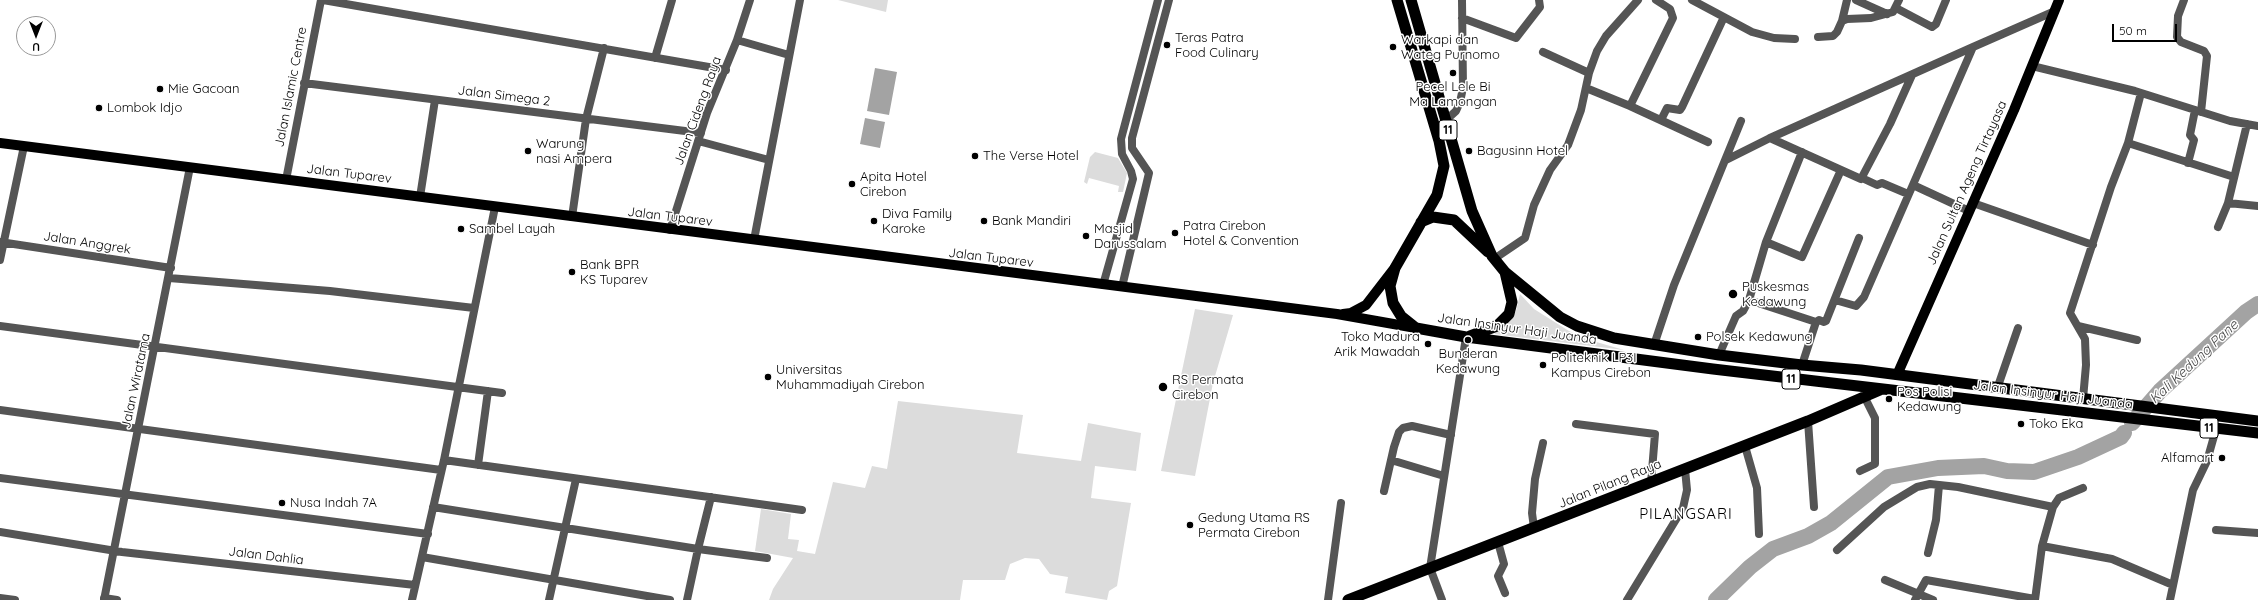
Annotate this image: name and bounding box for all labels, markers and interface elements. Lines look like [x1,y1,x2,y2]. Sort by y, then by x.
north arrow [16,16,56,56]
scale bar [2114,16,2179,42]
text: 50 m [2119,23,2147,38]
street label: Jalan Islamic Centre [272,26,310,148]
place label: Teras Patra Food Culinary [1175,30,1259,61]
place label: Warkapi dan Wateg Purnomo [1401,32,1500,63]
text: U [32,40,40,54]
marker: Teras Patra Food Culinary [1162,40,1172,50]
marker: Warkapi dan Wateg Purnomo [1388,42,1398,52]
street label: Jalan Cideng Raya [671,54,725,168]
marker: Pecel Lele Bi Ma Lamongan [1448,68,1458,78]
place label: Pecel Lele Bi Ma Lamongan [1409,79,1497,110]
place label: Mie Gacoan [168,81,239,97]
street label: Jalan Simega 2 [457,83,551,109]
marker: Mie Gacoan [155,84,165,94]
street label: Jalan Sultan Ageng Tirtayasa [1924,98,2010,268]
place label: Lombok Idjo [107,100,182,116]
marker: Lombok Idjo [94,103,104,113]
road number: 11 [1439,120,1457,140]
place label: Warung nasi Ampera [536,136,612,167]
place label: Bagusinn Hotel [1477,143,1568,159]
marker: Warung nasi Ampera [523,146,533,156]
marker: Bagusinn Hotel [1464,146,1474,156]
place label: The Verse Hotel [983,148,1079,164]
marker: The Verse Hotel [970,151,980,161]
street label: Jalan Tuparev [306,161,392,187]
place label: Apita Hotel Cirebon [860,169,927,200]
marker: Apita Hotel Cirebon [847,179,857,189]
street label: Jalan Tuparev [627,204,713,230]
place label: Diva Family Karoke [882,206,952,237]
place label: Bank Mandiri [992,213,1071,229]
marker: Diva Family Karoke [869,216,879,226]
marker: Bank Mandiri [979,216,989,226]
place label: Patra Cirebon Hotel & Convention [1183,218,1299,249]
place label: Sambel Layah [469,221,555,237]
place label: Masjid Darussalam [1094,221,1167,252]
marker: Sambel Layah [456,224,466,234]
street label: Jalan Anggrek [42,228,132,258]
marker: Patra Cirebon Hotel & Convention [1170,228,1180,238]
marker: Masjid Darussalam [1081,231,1091,241]
street label: Jalan Tuparev [948,245,1034,271]
place label: Bank BPR KS Tuparev [580,257,648,288]
marker: Bank BPR KS Tuparev [567,267,577,277]
place label: Puskesmas Kedawung [1742,279,1809,310]
marker: Puskesmas Kedawung [1727,288,1739,300]
street label: Jalan Insinyur Haji Juanda [1436,310,1598,348]
water label: Kali Kedung Pane [2146,317,2242,407]
place label: Toko Madura Arik Mawadah [1334,329,1420,360]
place label: Polsek Kedawung [1706,329,1813,345]
street label: Jalan Wiratama [118,332,154,430]
marker: Polsek Kedawung [1693,332,1703,342]
marker: Bunderan Kedawung [1463,335,1473,345]
marker: Toko Madura Arik Mawadah [1423,339,1433,349]
place label: Bunderan Kedawung [1436,346,1500,377]
place label: Politeknik LP3I Kampus Cirebon [1551,350,1651,381]
marker: Politeknik LP3I Kampus Cirebon [1538,360,1548,370]
place label: Universitas Muhammadiyah Cirebon [776,362,924,393]
road number: 11 [1782,369,1800,389]
marker: Universitas Muhammadiyah Cirebon [763,372,773,382]
place label: RS Permata Cirebon [1172,372,1244,403]
street label: Jalan Insinyur Haji Juanda [1972,377,2134,413]
marker: RS Permata Cirebon [1157,381,1169,393]
place label: Pos Polisi Kedawung [1897,384,1961,415]
marker: Pos Polisi Kedawung [1884,394,1894,404]
place label: Toko Eka [2029,416,2083,432]
road number: 11 [2200,418,2218,438]
marker: Toko Eka [2016,419,2026,429]
place label: Alfamart [2161,450,2214,466]
marker: Alfamart [2217,453,2227,463]
street label: Jalan Pilang Raya [1556,456,1664,512]
place label: Nusa Indah 7A [290,495,377,511]
marker: Nusa Indah 7A [277,498,287,508]
district label: PILANGSARI [1639,505,1733,523]
place label: Gedung Utama RS Permata Cirebon [1198,510,1310,541]
marker: Gedung Utama RS Permata Cirebon [1185,520,1195,530]
street label: Jalan Dahlia [228,544,304,568]

